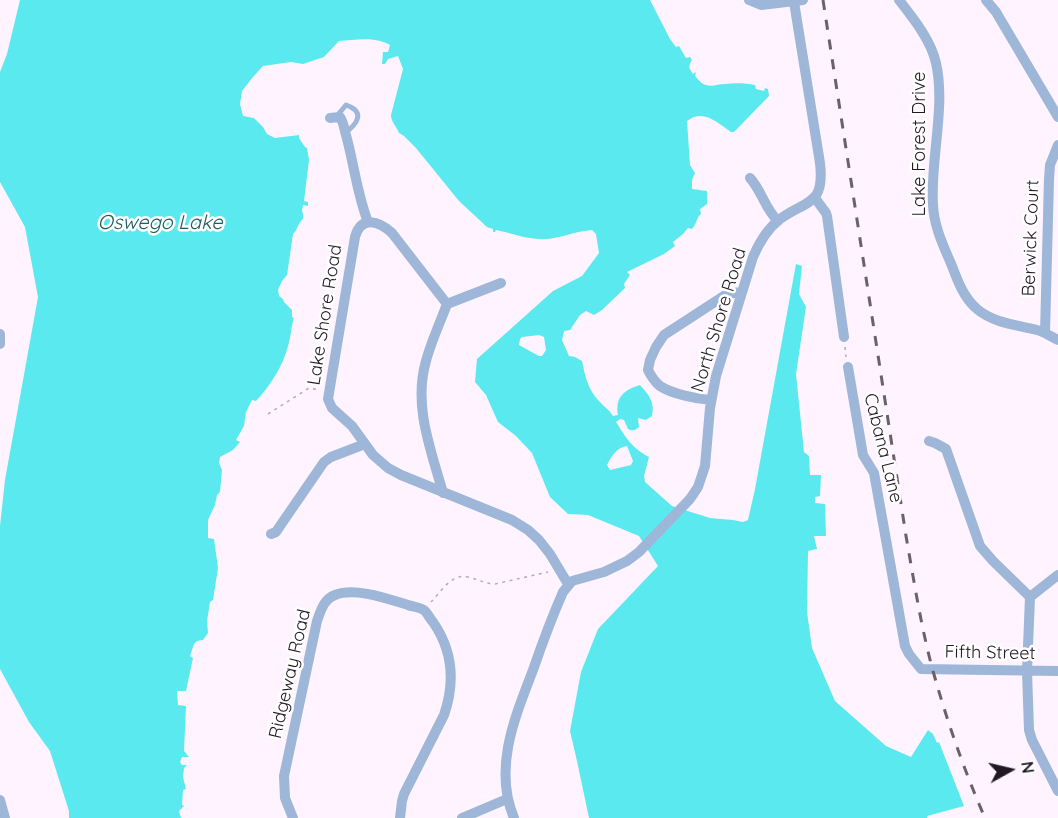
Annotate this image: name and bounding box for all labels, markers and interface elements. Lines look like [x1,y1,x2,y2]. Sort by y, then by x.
street label: Lake Forest Drive [909,71,931,217]
street label: Berwick Court [1018,179,1044,297]
water label: Oswego Lake [98,211,222,235]
street label: Lake Shore Road [303,243,347,387]
street label: North Shore Road [687,245,751,395]
street label: Cabana Lane [859,391,907,505]
street label: Ridgeway Road [265,607,315,741]
street label: Fifth Street [944,641,1036,665]
north arrow [980,740,1040,800]
text: N [1017,760,1039,775]

